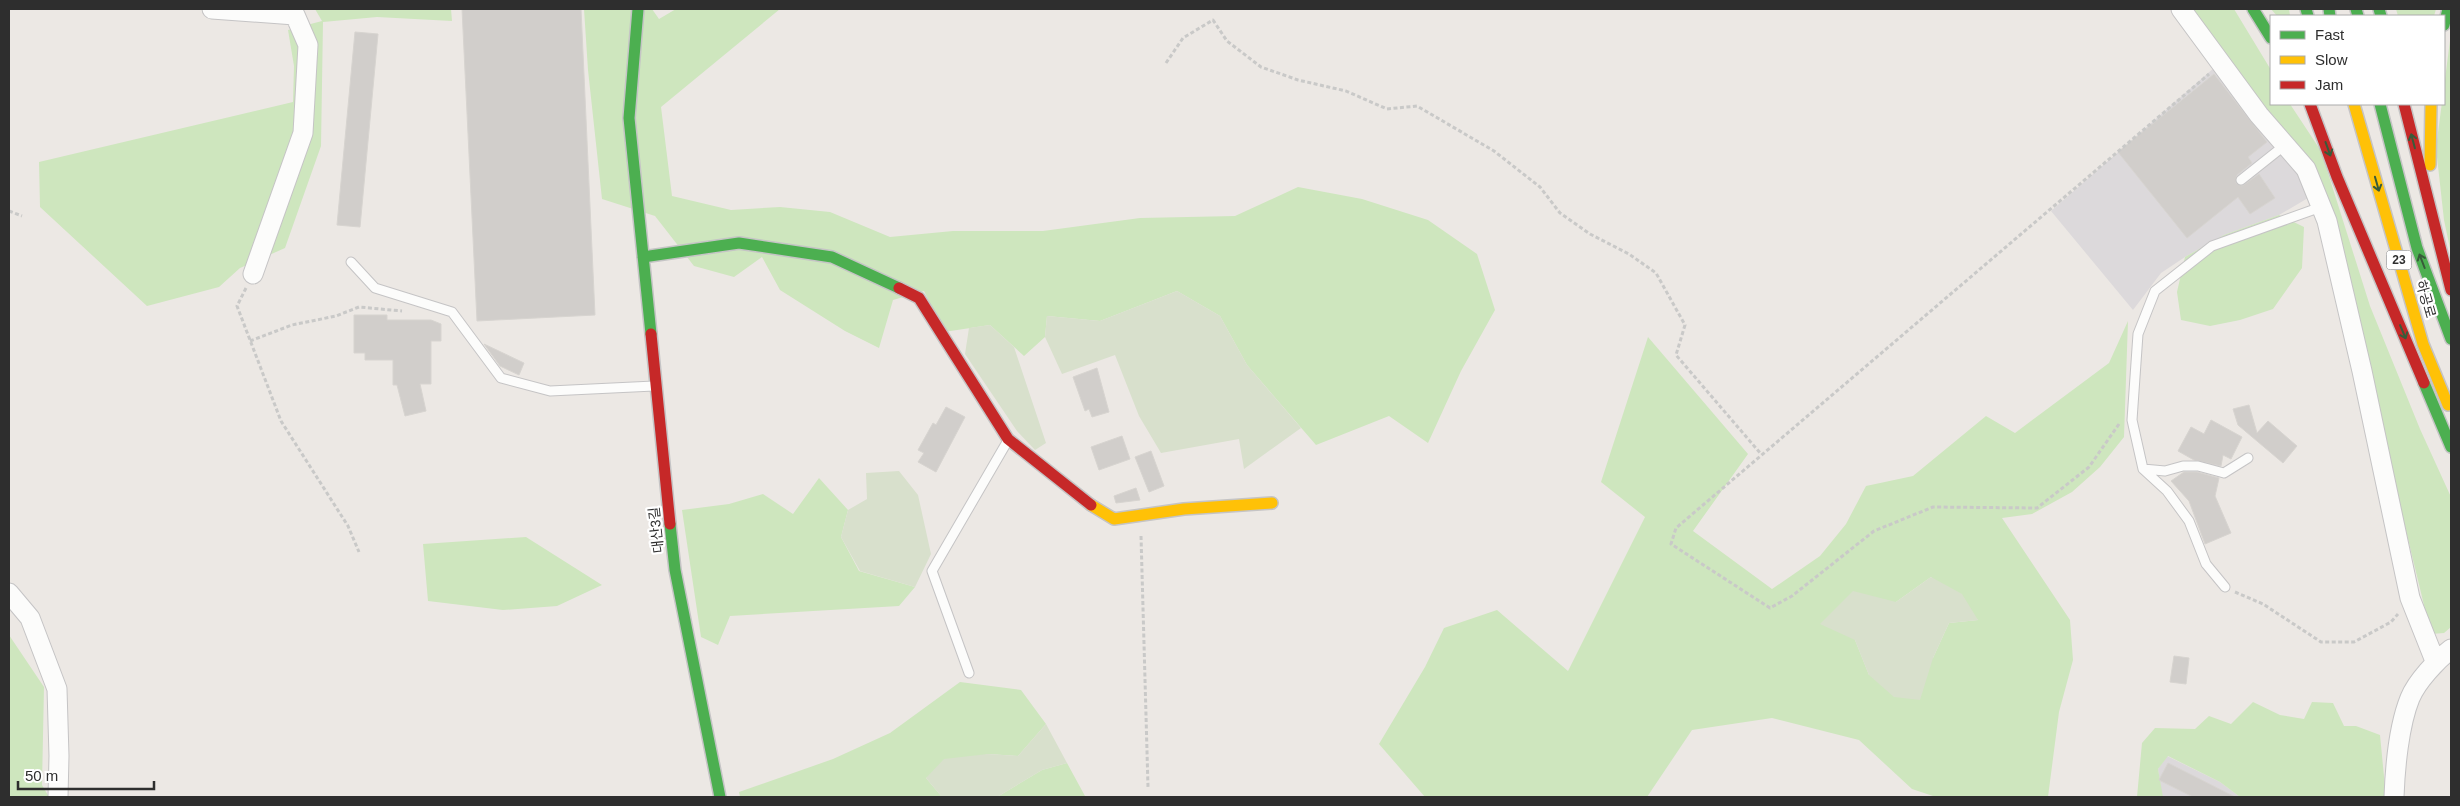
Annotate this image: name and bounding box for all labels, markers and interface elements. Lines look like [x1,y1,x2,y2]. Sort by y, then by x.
legend [2270,15,2445,105]
text: Fast [2315,26,2345,43]
text: Slow [2315,51,2348,68]
text: Jam [2315,76,2343,93]
one-way arrow [2408,133,2418,149]
one-way arrow [2323,141,2333,157]
one-way arrow [2372,176,2382,192]
road number: 23 [2386,250,2412,270]
one-way arrow [2417,254,2426,269]
street label: 하공로 [2413,278,2439,320]
one-way arrow [2398,324,2408,339]
street label: 대산3길 [646,506,666,554]
scale bar [18,758,154,790]
text: 50 m [25,767,58,784]

